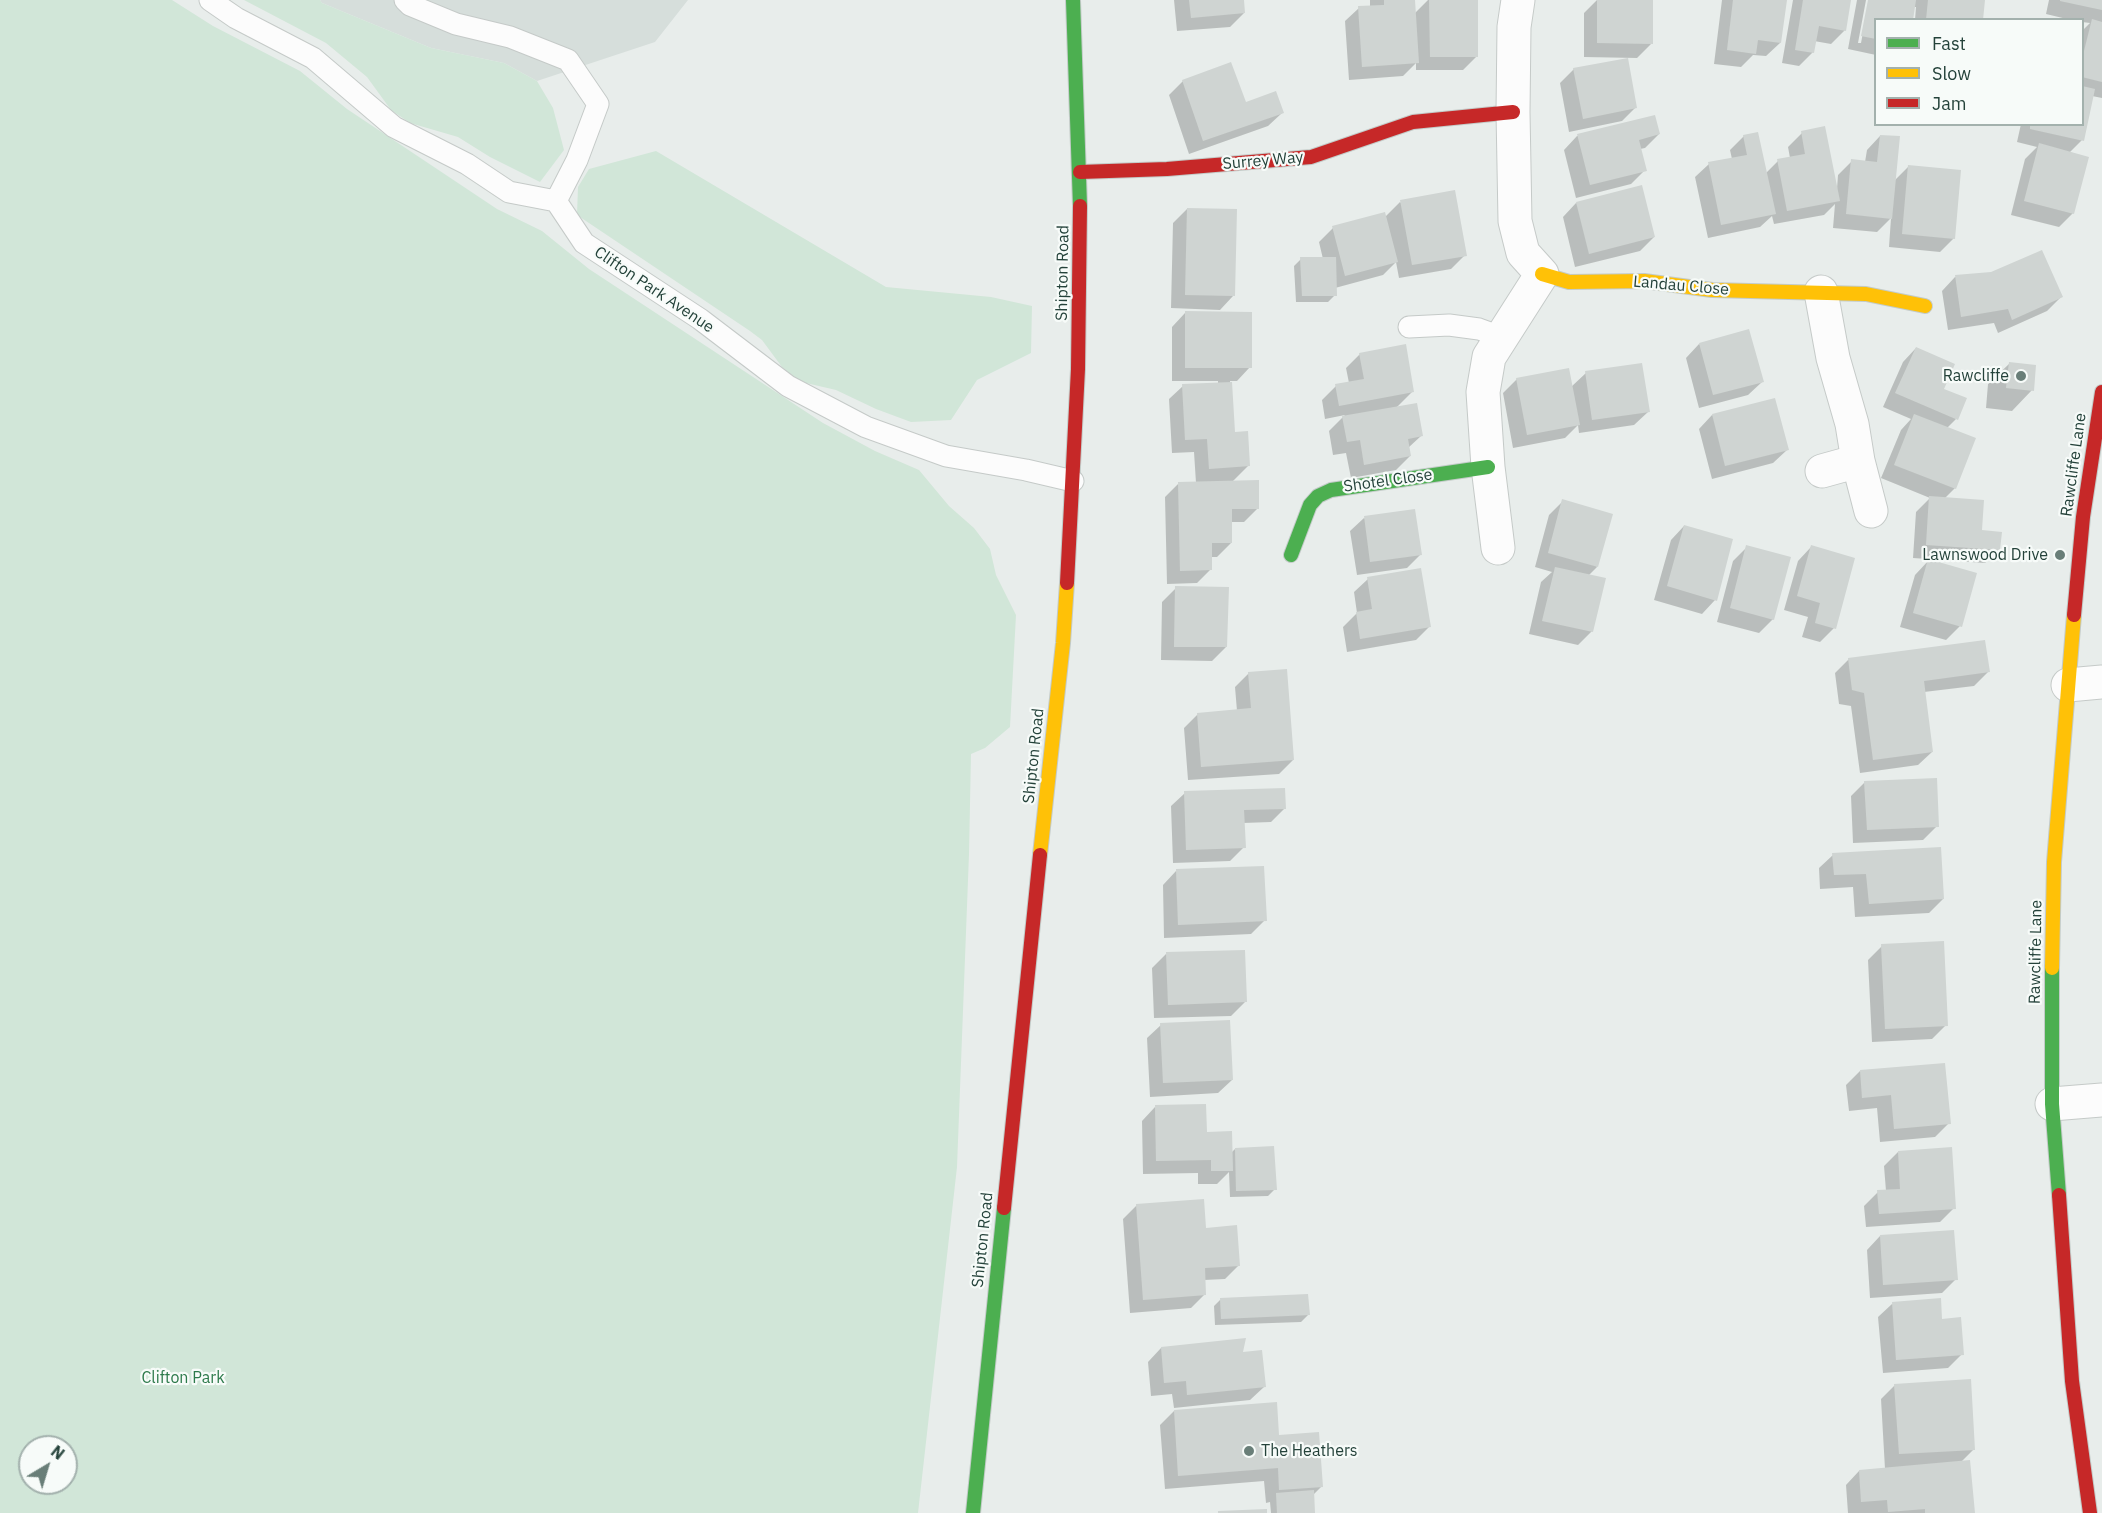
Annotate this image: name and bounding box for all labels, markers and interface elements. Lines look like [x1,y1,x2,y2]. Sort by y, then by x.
legend [1874,18,2084,126]
text: Fast [1932,32,1966,55]
text: Slow [1932,62,1971,85]
text: Jam [1932,92,1967,115]
street label: Surrey Way [1222,148,1304,174]
street label: Shipton Road [1053,225,1073,321]
street label: Clifton Park Avenue [590,243,718,337]
street label: Landau Close [1632,272,1730,300]
place label: Rawcliffe [1943,366,2009,386]
marker: Rawcliffe [2014,369,2028,383]
street label: Rawcliffe Lane [2057,412,2091,518]
street label: Shotel Close [1342,465,1434,497]
place label: Lawnswood Drive [1922,545,2048,565]
marker: Lawnswood Drive [2053,548,2067,562]
street label: Shipton Road [1019,707,1049,805]
street label: Rawcliffe Lane [2025,900,2047,1004]
street label: Shipton Road [968,1191,998,1289]
park label: Clifton Park [141,1368,225,1388]
north arrow [18,1435,78,1495]
text: N [47,1441,69,1464]
place label: The Heathers [1261,1441,1358,1461]
marker: The Heathers [1242,1444,1256,1458]

